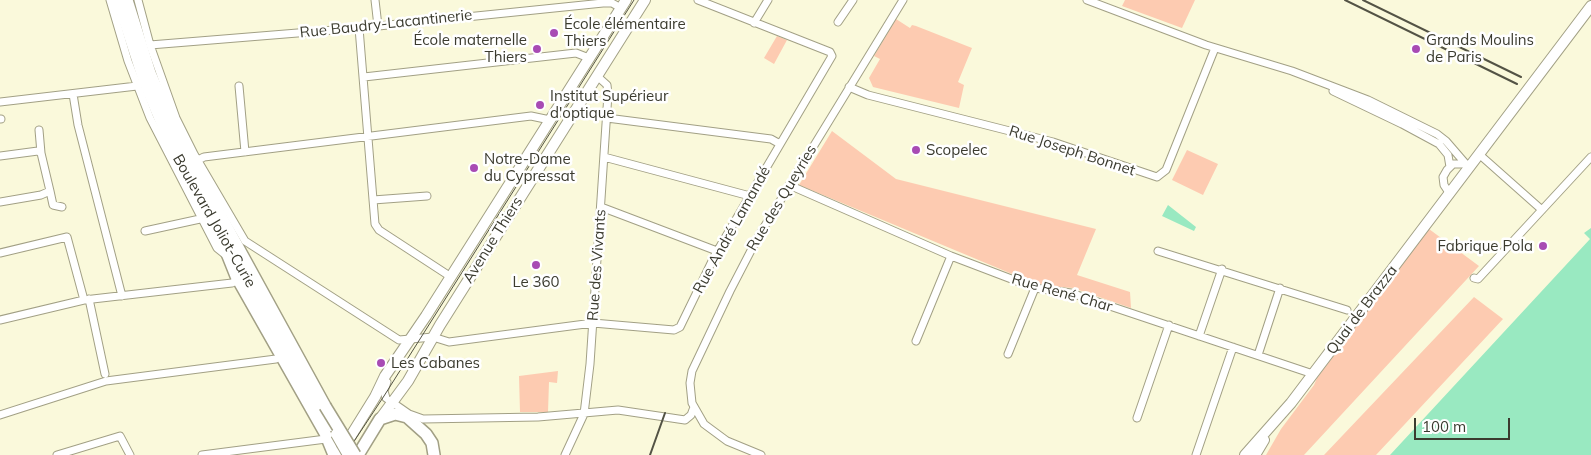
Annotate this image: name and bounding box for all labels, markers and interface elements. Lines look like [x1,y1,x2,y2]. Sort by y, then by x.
street label: Rue Baudry-Lacantinerie [299,6,473,42]
place label: École élémentaire Thiers [564,15,686,50]
marker: École élémentaire Thiers [548,27,560,39]
place label: École maternelle Thiers [414,31,527,66]
place label: Grands Moulins de Paris [1426,31,1534,66]
marker: École maternelle Thiers [531,43,543,55]
marker: Grands Moulins de Paris [1410,43,1422,55]
place label: Institut Supérieur d'optique [550,87,668,122]
marker: Institut Supérieur d'optique [534,99,546,111]
street label: Rue Joseph Bonnet [1007,122,1137,180]
place label: Scopelec [926,141,987,159]
street label: Rue des Queyries [743,142,821,254]
marker: Scopelec [910,144,922,156]
place label: Notre-Dame du Cypressat [484,150,575,185]
street label: Boulevard Joliot-Curie [169,151,259,291]
marker: Notre-Dame du Cypressat [468,162,480,174]
street label: Rue André Lamandé [690,163,774,297]
street label: Avenue Thiers [459,193,527,287]
street label: Rue des Vivants [584,209,610,321]
place label: Fabrique Pola [1438,237,1533,255]
marker: Fabrique Pola [1537,240,1549,252]
marker: Le 360 [530,259,542,271]
street label: Quai de Brazza [1323,262,1401,358]
street label: Rue René Char [1010,270,1114,316]
place label: Le 360 [512,273,560,291]
place label: Les Cabanes [391,354,480,372]
marker: Les Cabanes [375,357,387,369]
scale bar [1416,408,1512,440]
text: 100 m [1422,417,1466,436]

